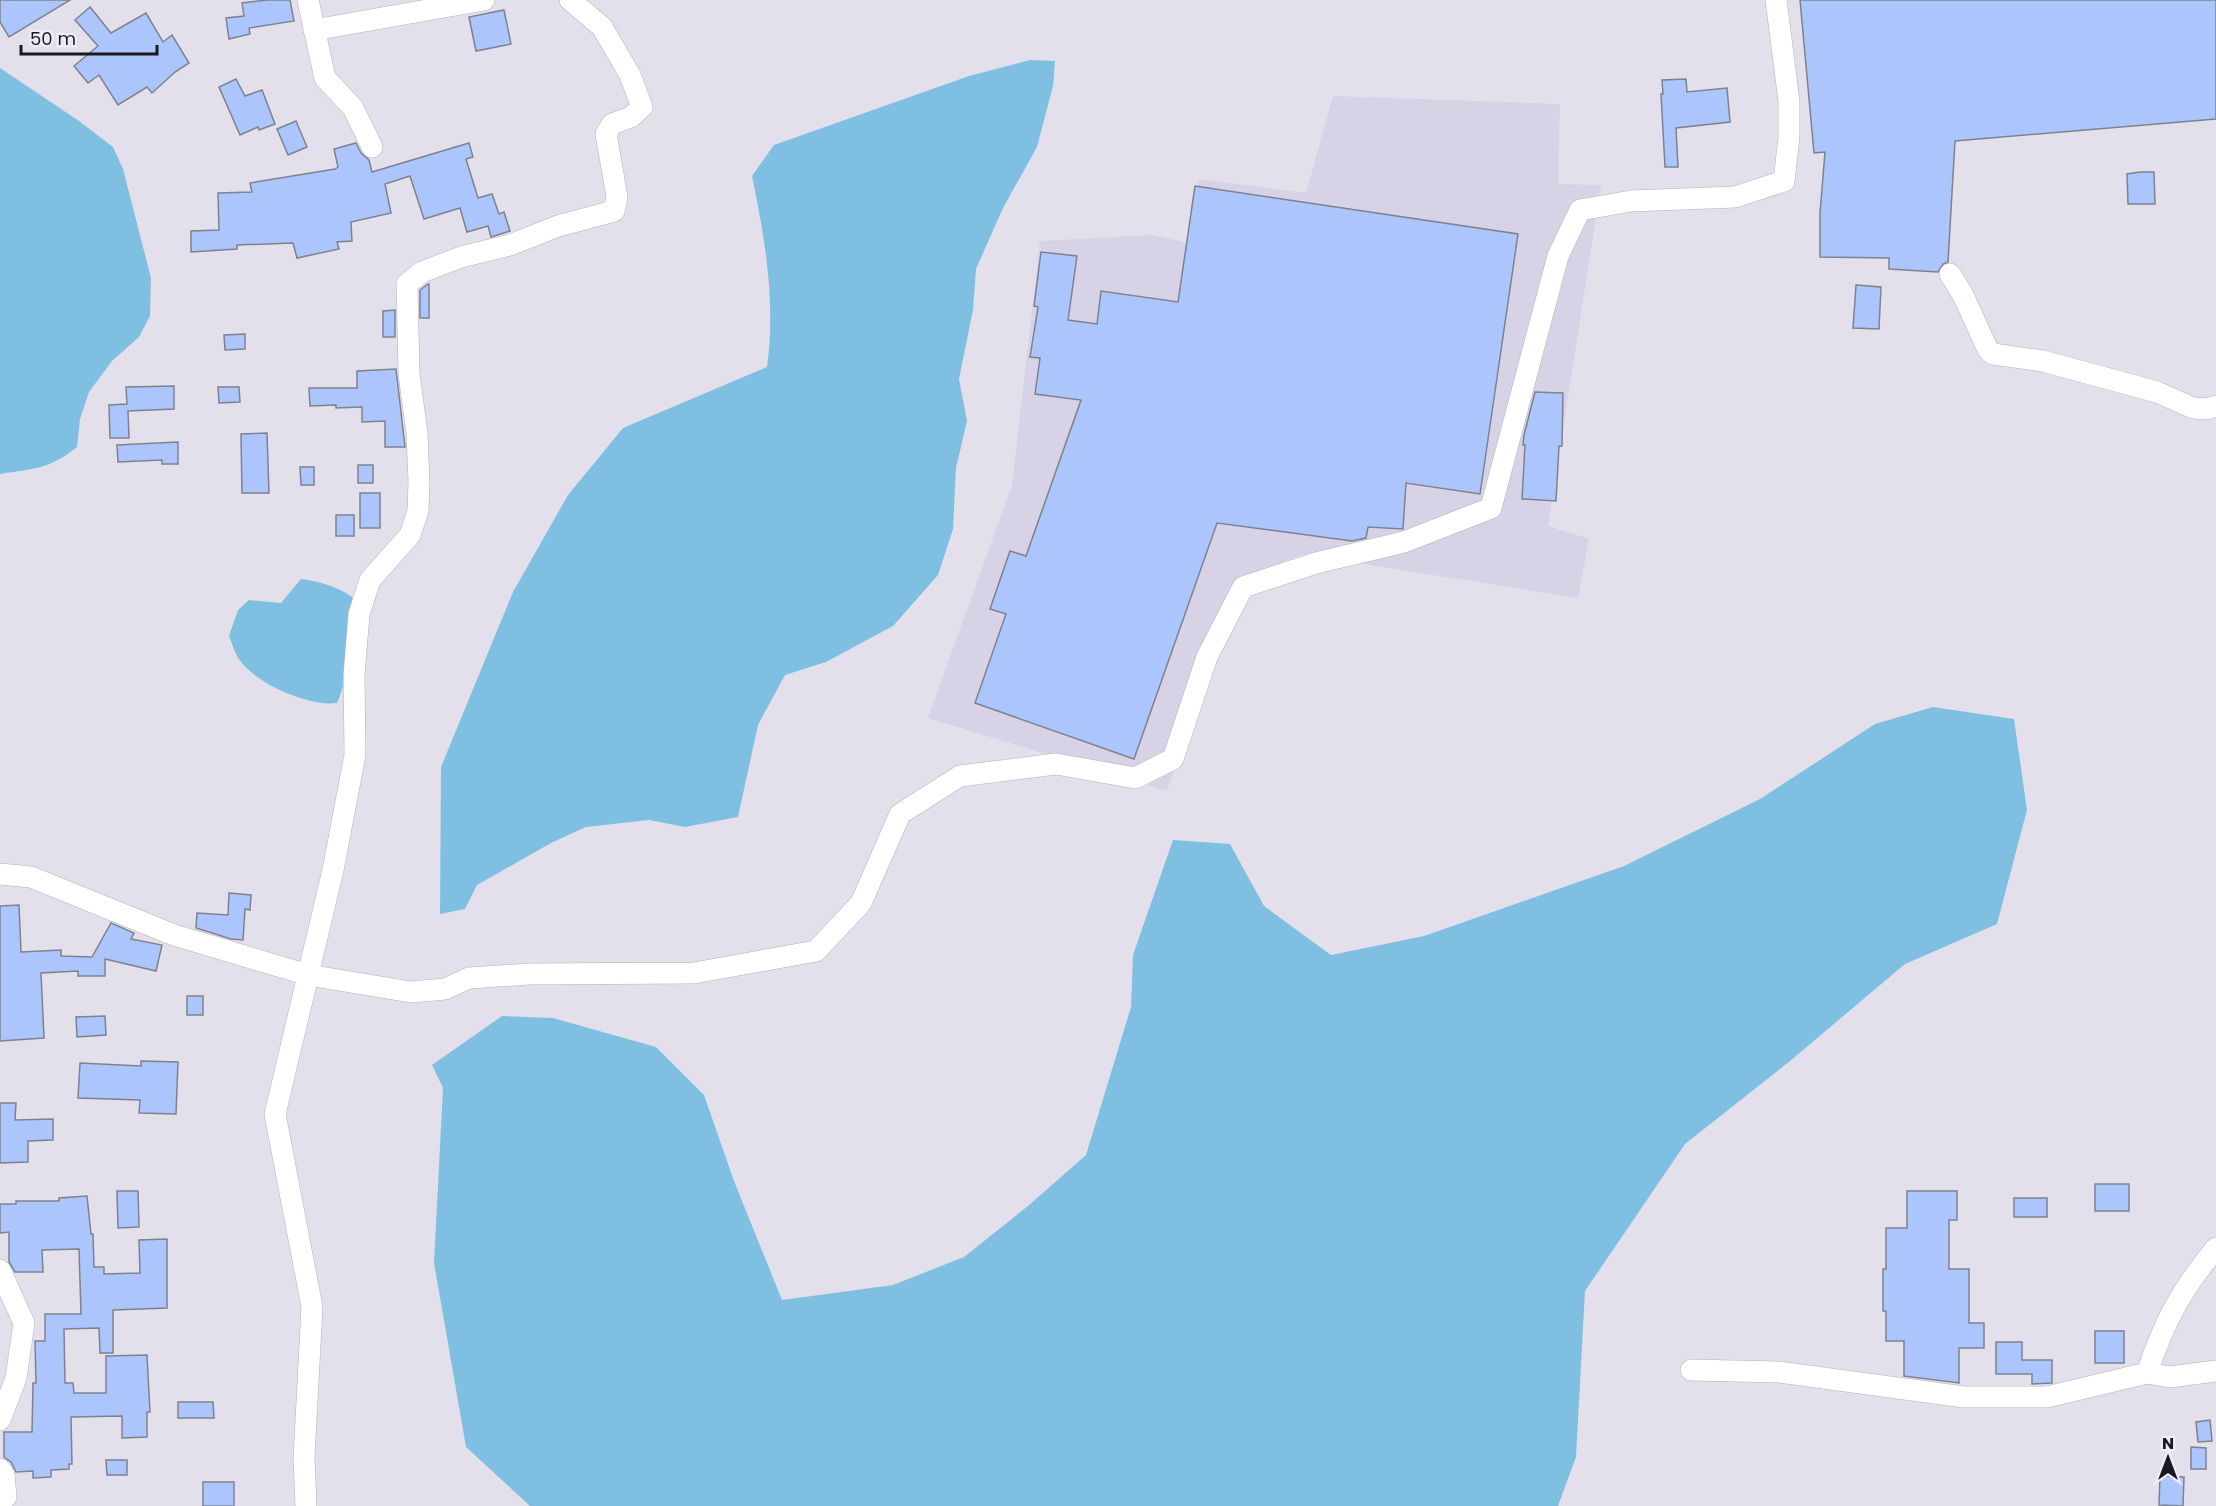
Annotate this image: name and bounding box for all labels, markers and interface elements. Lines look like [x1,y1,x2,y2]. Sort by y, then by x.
scale bar [21,18,158,56]
text: 50 m [30,26,76,51]
north arrow [2138,1428,2198,1488]
text: N [2162,1432,2174,1455]

